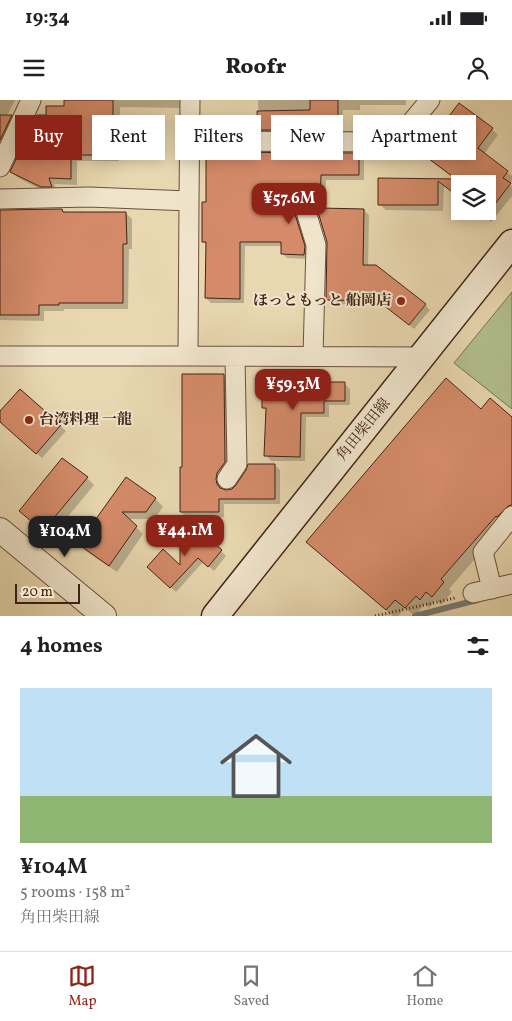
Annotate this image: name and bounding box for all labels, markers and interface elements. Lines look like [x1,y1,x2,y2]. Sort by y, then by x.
text: 19:34 [25,5,70,31]
text: Roofr [225,52,287,83]
icon: menu [20,54,48,82]
icon: person [464,54,492,82]
chip: Buy [15,115,82,160]
chip: Rent [92,115,165,160]
chip: Filters [175,115,261,160]
chip: New [271,115,343,160]
chip: Apartment [353,115,476,160]
map controls [451,175,496,220]
button: layers [451,175,496,220]
pin: ¥57.6M [248,182,330,225]
text: ¥57.6M [263,188,315,210]
place label: ほっともっと 船岡店 [253,291,391,312]
marker: ほっともっと 船岡店 [395,295,407,307]
pin: ¥59.3M [252,368,334,411]
text: ¥59.3M [266,374,320,396]
street label: 角田柴田線 [332,394,396,466]
place label: 台湾料理 一龍 [39,410,132,431]
marker: 台湾料理 一龍 [23,414,35,426]
pin: ¥44.1M [144,514,226,557]
pin: ¥104M [30,516,100,558]
text: ¥44.1M [157,520,213,542]
text: ¥104M [39,521,91,543]
scale bar [15,581,80,604]
text: 20 m [22,583,53,602]
text: 4 homes [20,632,103,661]
icon: filters [464,632,492,660]
icon: home [211,721,301,811]
text: ¥104M [20,853,87,882]
text: 5 rooms · 158 m² [20,882,130,904]
text: 角田柴田線 [20,907,100,929]
tab: Map [68,962,97,1011]
tab: Saved [233,962,270,1011]
tab: Home [406,962,444,1011]

